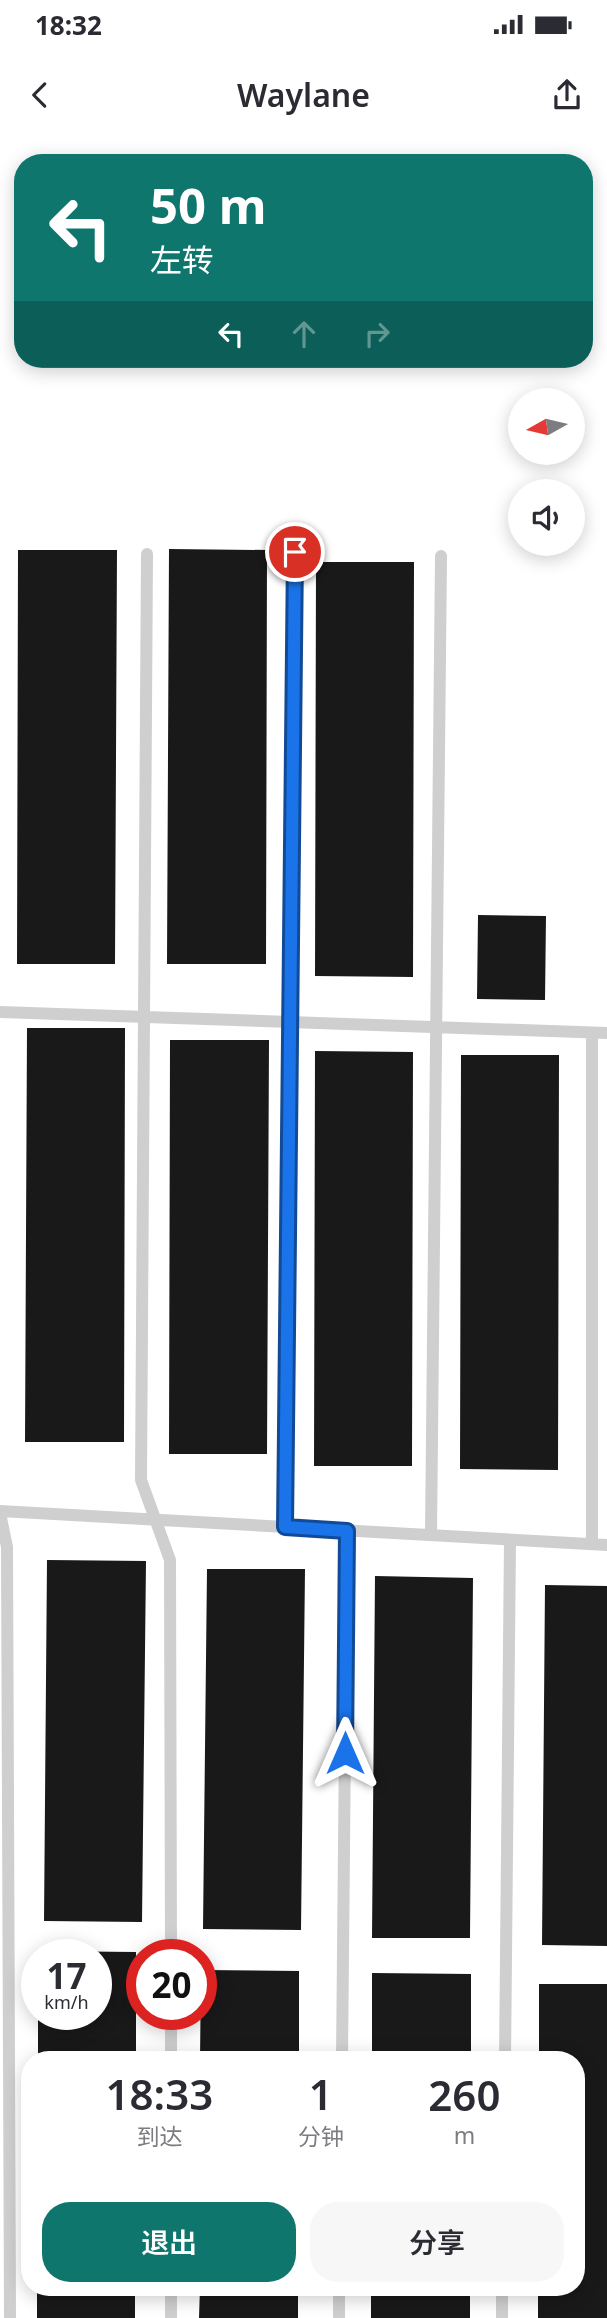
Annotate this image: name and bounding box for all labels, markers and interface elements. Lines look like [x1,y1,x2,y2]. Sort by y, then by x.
text: 18:32 [35,7,102,43]
text: Waylane [237,73,370,116]
icon: back [21,76,59,114]
icon: share [548,76,586,114]
text: 50 m [150,172,267,238]
icon: left [35,182,126,273]
text: 左转 [150,238,214,281]
icon: left [212,315,250,353]
icon: ahead [285,315,323,353]
icon: right [358,315,396,353]
north arrow [508,388,584,466]
map controls [508,388,585,556]
button: sound [508,479,585,556]
pin [265,522,325,582]
icon: arrive [276,533,314,571]
position arrow [308,1716,382,1790]
speed limit sign: 20 [126,1939,217,2030]
text: 17 [46,1952,87,1999]
text: km/h [44,1990,89,2014]
text: 18:33 [106,2065,213,2122]
text: 1 [309,2065,333,2122]
text: 260 [428,2066,500,2123]
text: m [454,2119,475,2151]
text: 到达 [136,2120,182,2152]
text: 分钟 [298,2120,344,2152]
button: 退出 [42,2202,296,2282]
button: 分享 [310,2202,564,2282]

